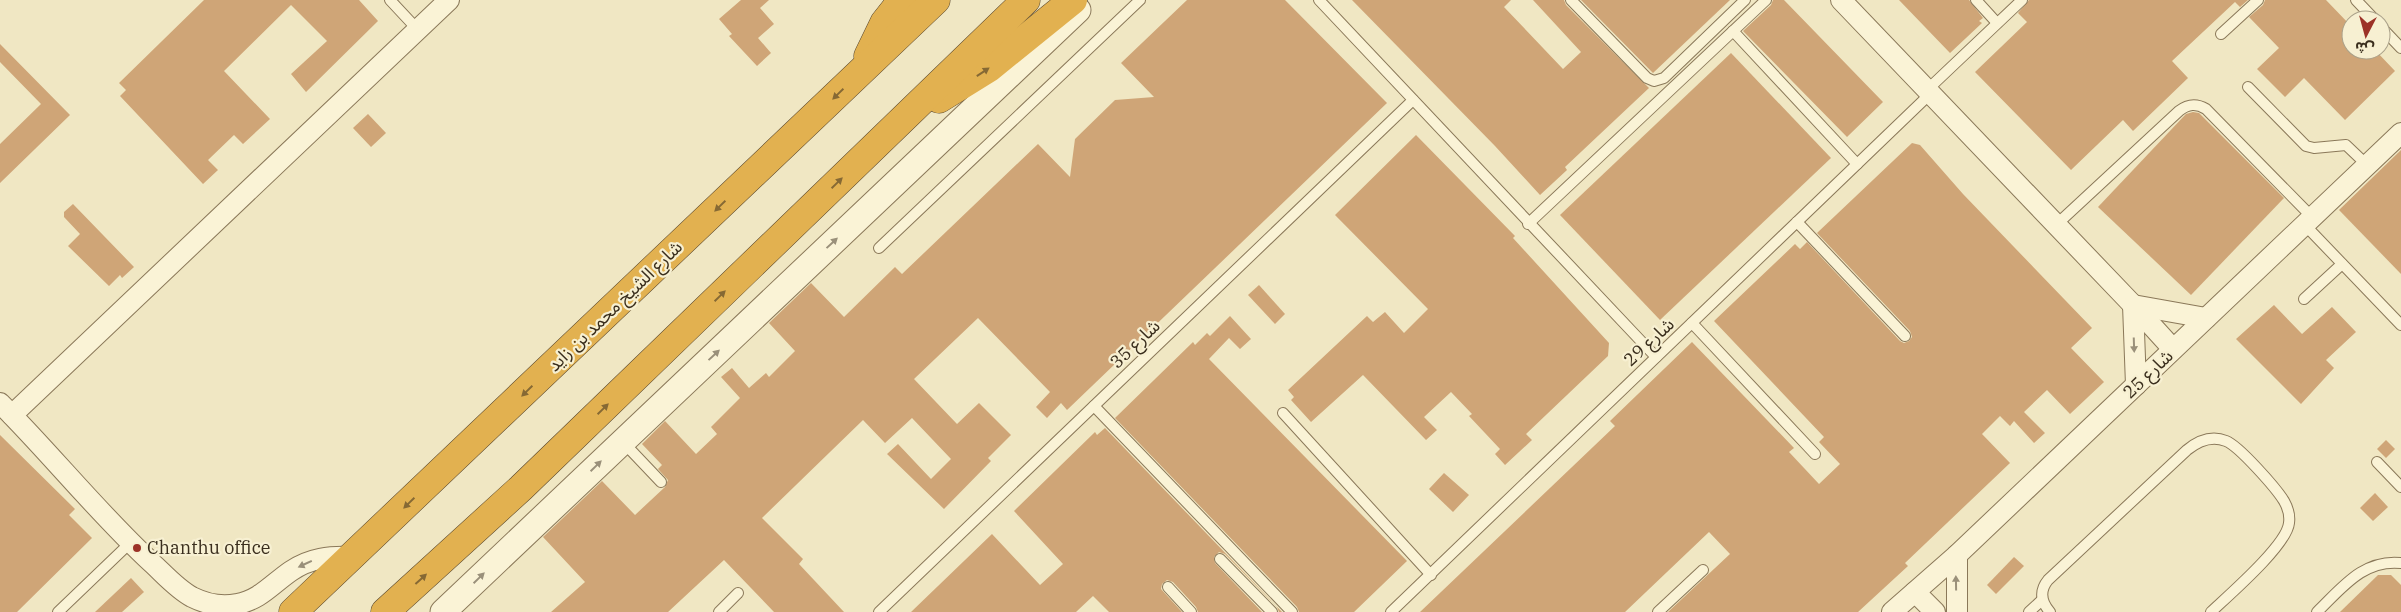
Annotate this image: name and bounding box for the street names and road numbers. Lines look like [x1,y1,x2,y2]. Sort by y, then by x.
street label: شارع الشيخ محمد بن زايد [542,235,689,378]
street label: شارع 29 [1619,312,1681,373]
street label: شارع 35 [1105,314,1167,375]
street label: شارع 25 [2118,344,2180,405]

